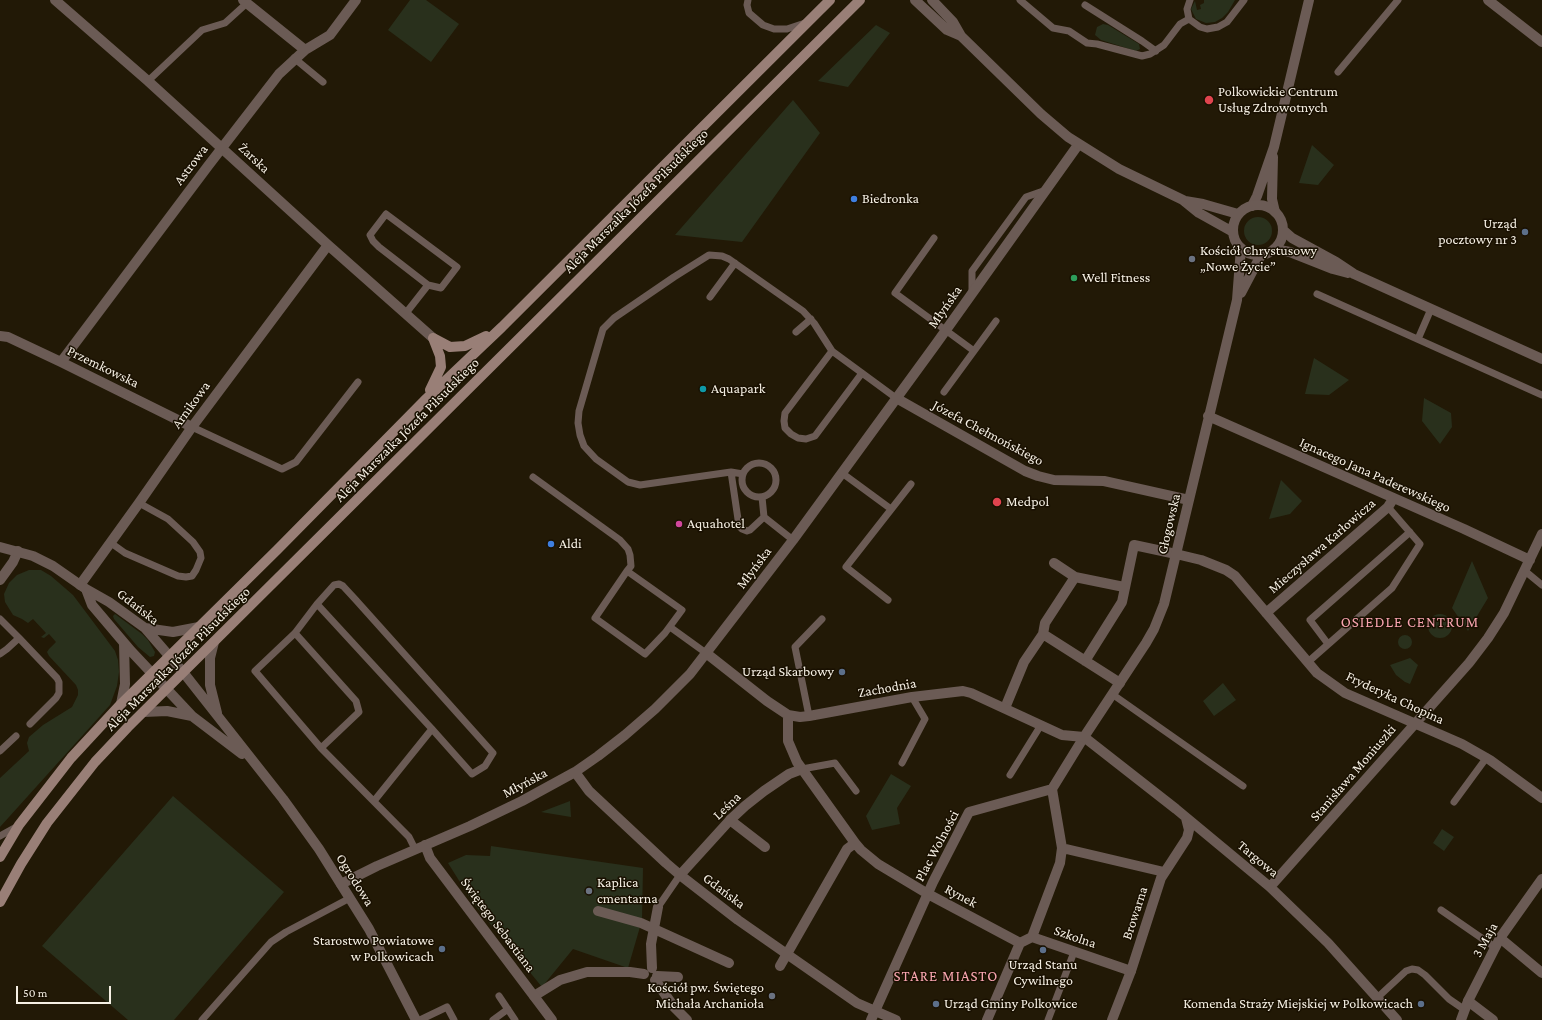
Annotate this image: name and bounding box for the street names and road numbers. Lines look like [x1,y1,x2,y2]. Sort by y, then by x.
street label: Aleja Marszałka Józefa Piłsudskiego [560,125,712,277]
street label: Żarska [235,139,273,177]
street label: Astrowa [170,141,212,189]
street label: Młyńska [924,283,966,331]
street label: Przemkowska [64,342,142,392]
street label: Aleja Marszałka Józefa Piłsudskiego [331,354,483,506]
street label: Arnikowa [168,378,214,432]
street label: Józefa Chełmońskiego [930,397,1046,469]
street label: Ignacego Jana Paderewskiego [1297,434,1453,516]
street label: Głogowska [1154,492,1184,556]
street label: Mieczysława Karłowicza [1265,495,1379,597]
street label: Młyńska [733,544,775,592]
street label: Aleja Marszałka Józefa Piłsudskiego [102,583,254,735]
street label: Gdańska [114,585,162,629]
street label: Fryderyka Chopina [1343,668,1447,728]
street label: Zachodnia [856,675,918,701]
street label: Stanisława Moniuszki [1306,721,1400,825]
street label: Młyńska [500,764,550,802]
street label: Leśna [709,789,745,823]
street label: Plac Wolności [911,808,963,884]
street label: Targowa [1234,837,1282,881]
street label: Ogrodowa [332,851,378,909]
street label: Gdańska [699,870,749,912]
street label: Świętego Sebastiana [457,874,539,976]
street label: Rynek [942,881,980,911]
street label: Browarna [1119,884,1151,942]
street label: 3 Maja [1469,920,1501,960]
street label: Szkolna [1052,922,1098,952]

